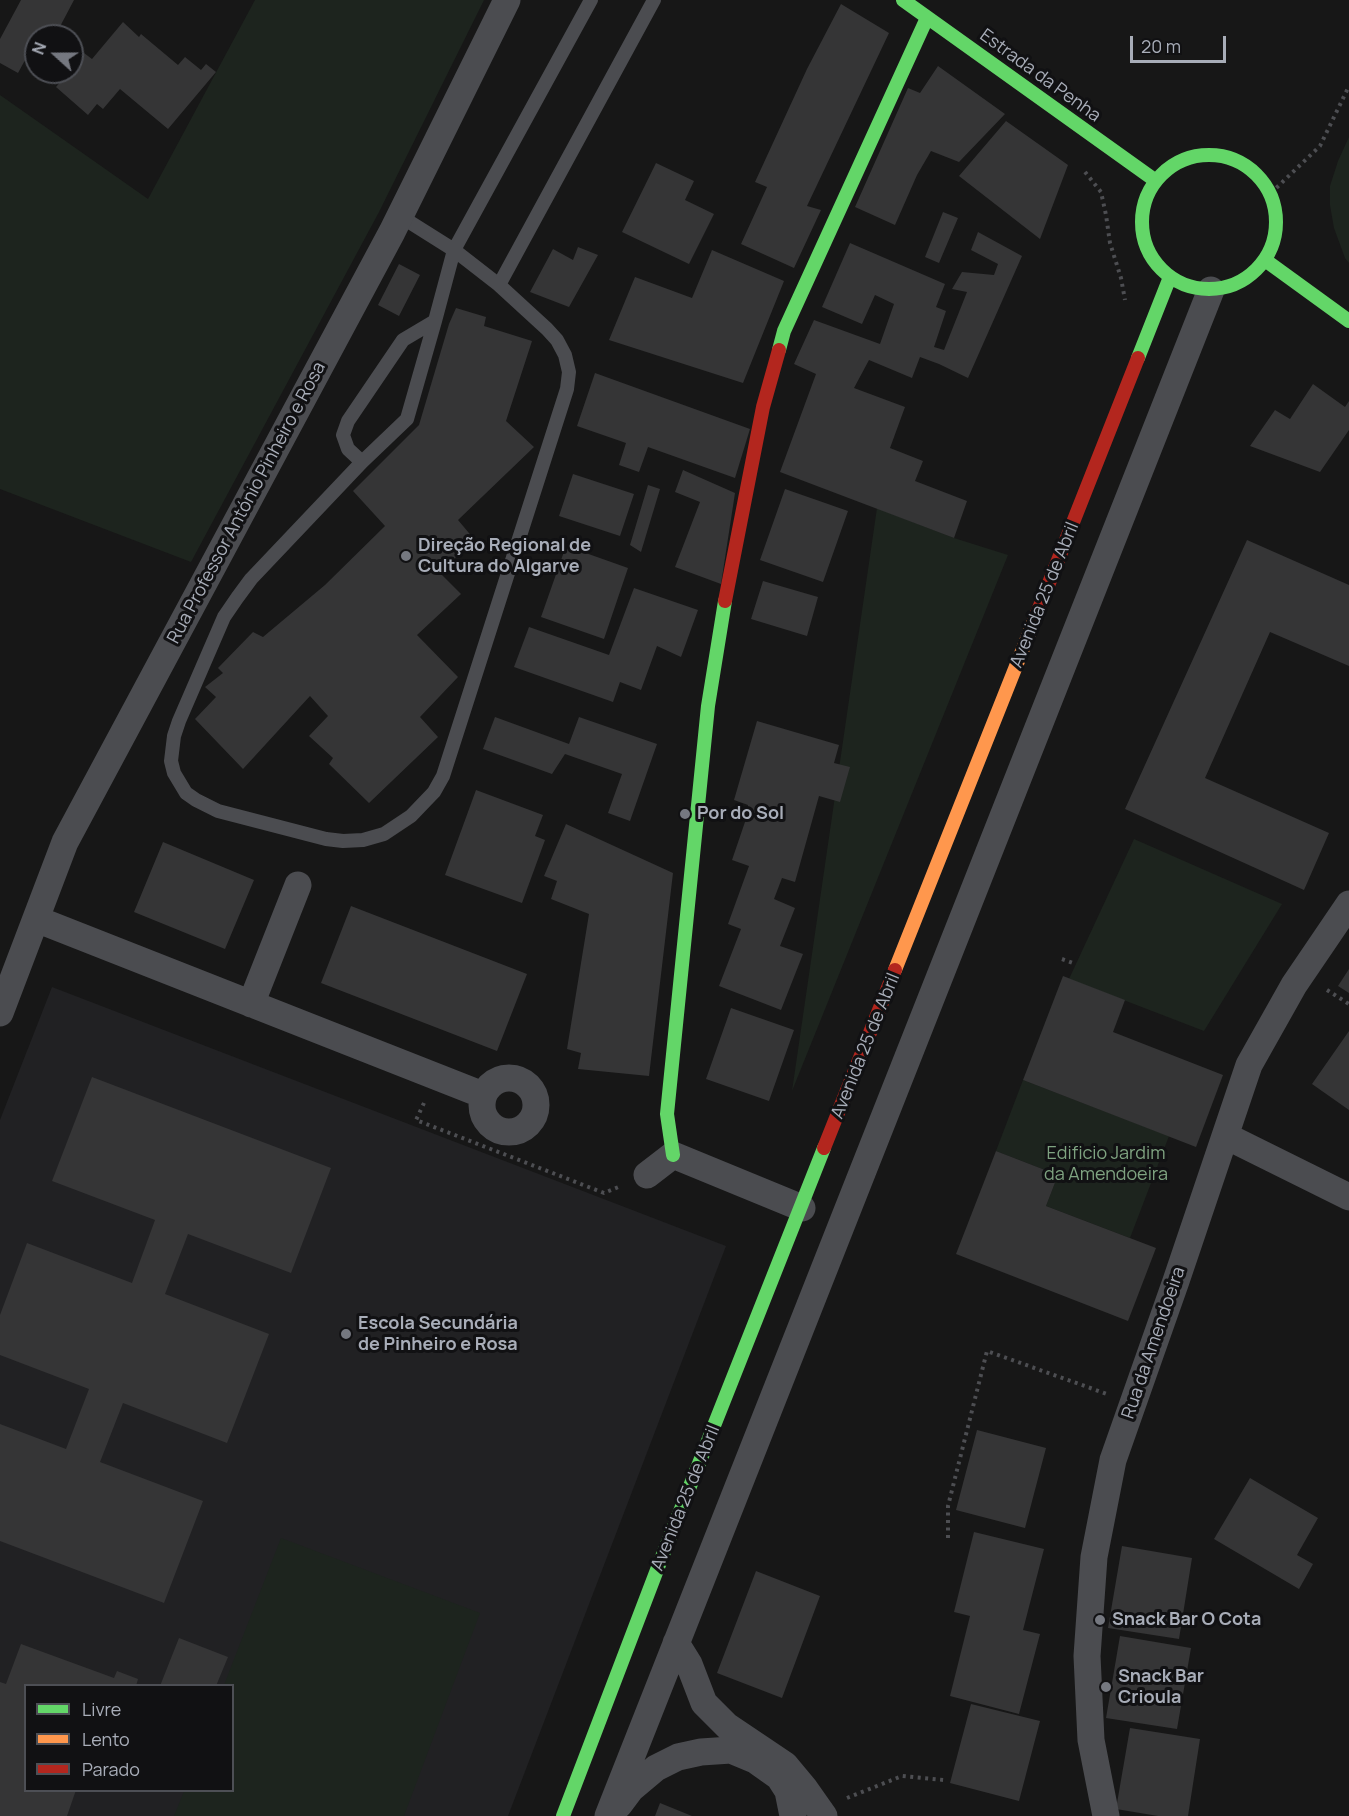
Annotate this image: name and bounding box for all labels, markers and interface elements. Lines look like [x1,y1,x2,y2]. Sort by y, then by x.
north arrow [24,24,84,84]
scale bar [1133,24,1229,62]
street label: Estrada da Penha [975,25,1105,127]
text: 20 m [1141,34,1181,58]
text: N [27,39,51,58]
street label: Rua Professor António Pinheiro e Rosa [163,359,331,647]
street label: Avenida 25 de Abril [1006,519,1084,671]
place label: Direção Regional de Cultura do Algarve [418,535,591,578]
marker: Direção Regional de Cultura do Algarve [399,549,413,563]
place label: Por do Sol [697,803,784,825]
marker: Por do Sol [678,807,692,821]
street label: Avenida 25 de Abril [827,970,905,1122]
park label: Edificio Jardim da Amendoeira [1044,1143,1168,1186]
street label: Rua da Amendoeira [1118,1264,1190,1422]
place label: Escola Secundária de Pinheiro e Rosa [358,1313,518,1356]
marker: Escola Secundária de Pinheiro e Rosa [339,1327,353,1341]
street label: Avenida 25 de Abril [647,1422,725,1574]
place label: Snack Bar O Cota [1112,1609,1261,1631]
marker: Snack Bar O Cota [1093,1613,1107,1627]
place label: Snack Bar Crioula [1118,1666,1204,1708]
marker: Snack Bar Crioula [1099,1680,1113,1694]
legend [24,1684,234,1792]
text: Livre [82,1697,121,1721]
text: Lento [82,1727,130,1751]
text: Parado [82,1757,140,1781]

